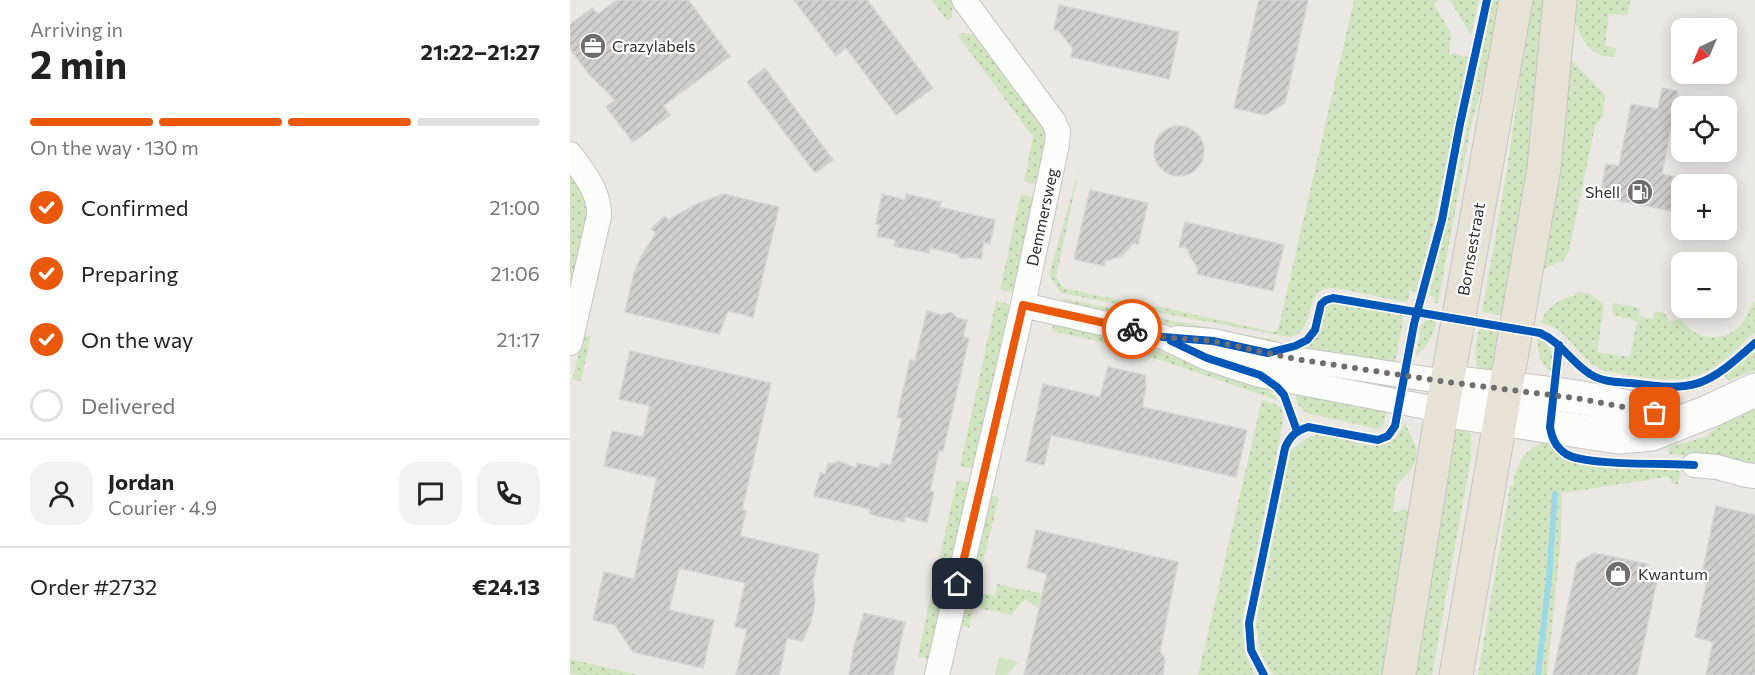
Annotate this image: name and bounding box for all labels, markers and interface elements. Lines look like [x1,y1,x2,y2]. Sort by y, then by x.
text: Arriving in [30,17,123,41]
north arrow [1671,18,1737,84]
map controls [1671,18,1737,318]
office icon: Crazylabels [578,31,608,61]
place label: Crazylabels [612,36,695,55]
text: 21:22–21:27 [420,38,540,65]
text: 2 min [30,39,127,87]
button: locate [1671,96,1737,162]
text: On the way · 130 m [30,135,199,159]
street label: Demmersweg [1022,166,1061,268]
button: + [1671,174,1737,240]
fuel station icon: Shell [1625,177,1655,207]
place label: Shell [1585,182,1620,201]
icon: check [30,191,63,224]
text: Confirmed [81,194,188,221]
text: 21:00 [490,195,540,219]
street label: Bornsestraat [1453,200,1488,297]
button: − [1671,252,1737,318]
icon: check [30,257,63,290]
text: Preparing [81,260,178,287]
text: 21:06 [490,261,540,285]
courier [1102,299,1162,359]
icon: bike [1116,313,1149,346]
icon: check [30,323,63,356]
text: On the way [81,326,193,353]
text: 21:17 [497,327,540,351]
pin [1629,387,1680,438]
text: Delivered [81,392,175,419]
icon: bag [1638,396,1671,429]
button: person [30,462,93,525]
button: chat [399,462,462,525]
button: phone [477,462,540,525]
text: Jordan [108,468,174,495]
text: Courier · 4.9 [108,495,217,519]
pin [932,558,983,609]
shop icon: Kwantum [1603,559,1633,589]
place label: Kwantum [1638,564,1708,583]
icon: home [941,567,974,600]
text: Order #2732 [30,573,157,600]
text: €24.13 [472,573,540,600]

